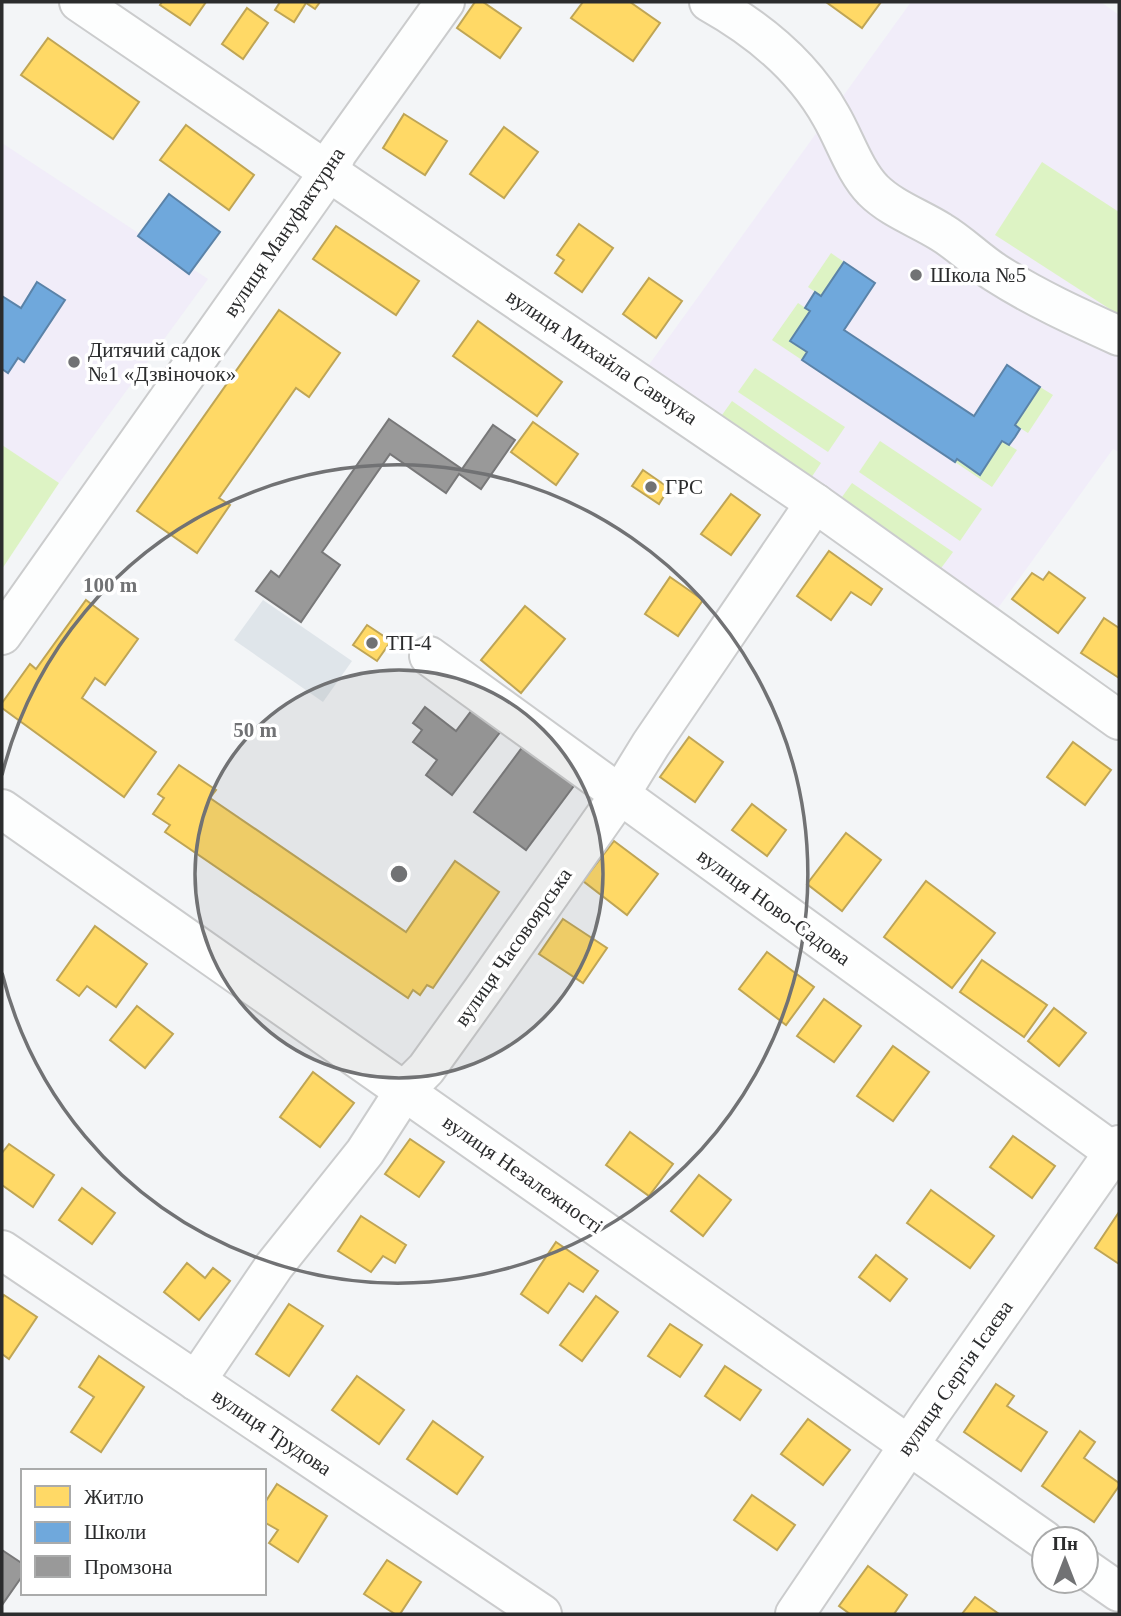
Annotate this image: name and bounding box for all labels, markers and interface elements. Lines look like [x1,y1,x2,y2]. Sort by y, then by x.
street label: вулиця Мануфактурна [218,142,350,321]
place label: Школа №5 [930,263,1026,287]
marker: Школа №5 [908,267,924,283]
street label: вулиця Михайла Савчука [502,284,703,430]
place label: Дитячий садок №1 «Дзвіночок» [88,338,236,386]
marker: Дитячий садок №1 «Дзвіночок» [66,354,82,370]
place label: ГРС [665,475,703,499]
marker: ГРС [643,479,659,495]
text: 100 m [83,573,138,597]
place label: ТП-4 [386,631,432,655]
marker: ТП-4 [364,635,380,651]
text: 50 m [233,718,277,742]
street label: вулиця Ново-Садова [693,843,856,971]
centre of rings [387,862,411,886]
street label: вулиця Часовоярська [449,863,577,1031]
street label: вулиця Незалежності [438,1110,608,1238]
street label: вулиця Сергія Ісаєва [892,1295,1018,1460]
street label: вулиця Трудова [208,1383,337,1481]
legend [21,1469,266,1595]
text: Житло [84,1485,144,1509]
text: Школи [84,1520,146,1544]
north arrow [1030,1525,1100,1595]
text: Пн [1052,1533,1078,1554]
text: Промзона [84,1555,173,1579]

